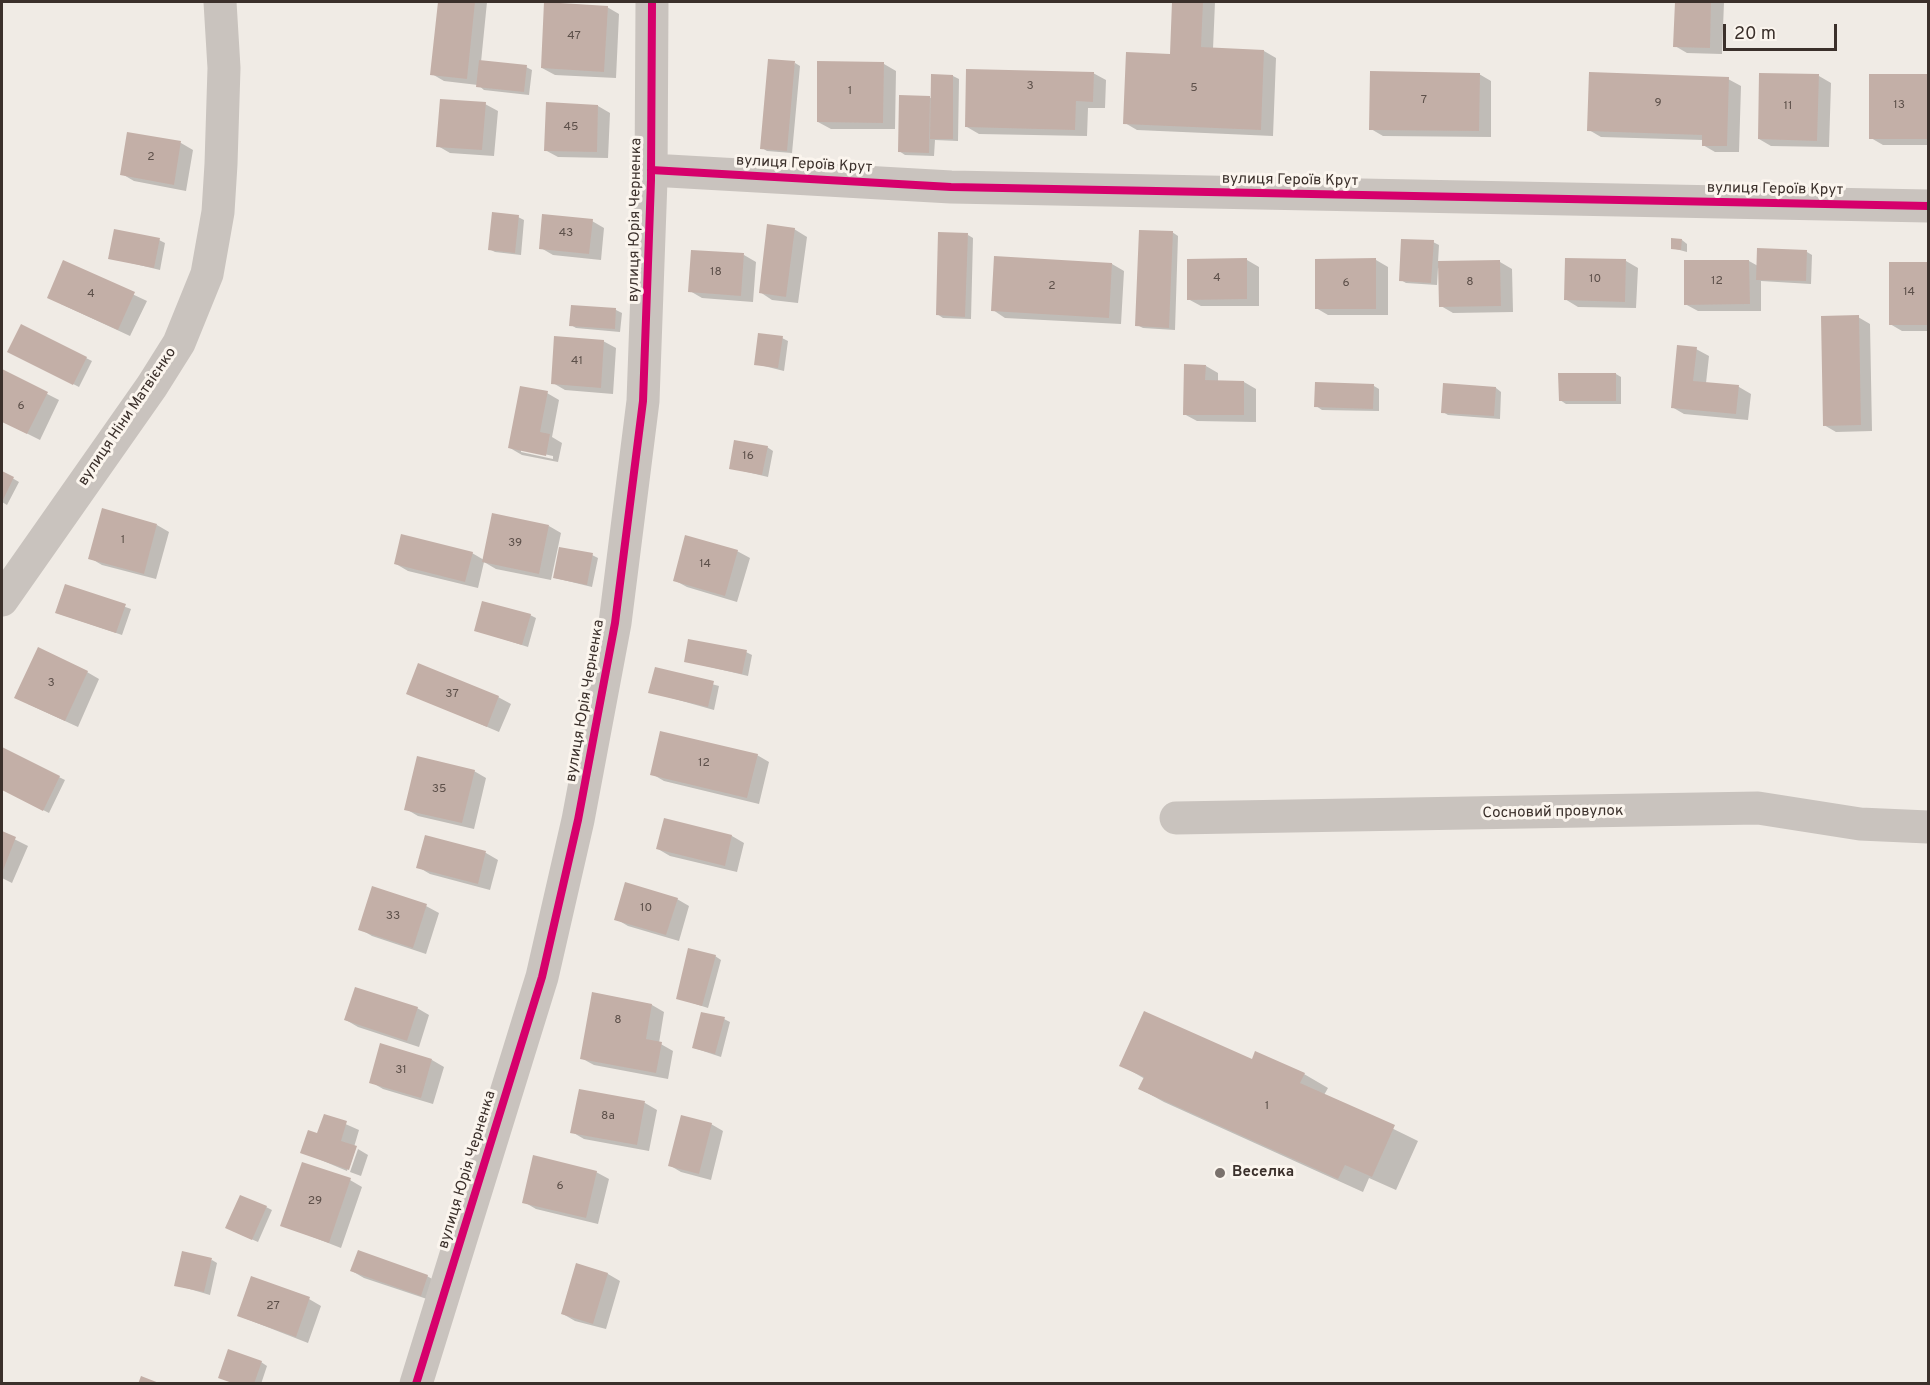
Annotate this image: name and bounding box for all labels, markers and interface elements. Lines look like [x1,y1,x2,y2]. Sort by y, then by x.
scale bar [1726,12,1840,50]
text: 20 m [1734,23,1776,46]
house number: 47 [567,30,581,44]
house number: 3 [1026,80,1034,94]
house number: 5 [1190,82,1198,96]
house number: 1 [848,85,852,99]
house number: 7 [1421,94,1427,108]
house number: 9 [1654,97,1662,111]
house number: 13 [1893,99,1905,113]
house number: 11 [1784,100,1792,114]
house number: 45 [564,121,578,135]
street label: вулиця Юрія Черненка [626,138,646,302]
house number: 2 [147,151,155,165]
street label: вулиця Героїв Крут [735,152,873,178]
street label: вулиця Героїв Крут [1222,171,1358,191]
street label: вулиця Героїв Крут [1707,180,1843,200]
house number: 43 [559,227,573,241]
house number: 18 [710,266,722,280]
house number: 4 [1213,272,1221,286]
house number: 10 [1589,273,1601,287]
house number: 12 [1711,275,1723,289]
house number: 8 [1466,276,1474,290]
house number: 6 [1342,277,1350,291]
house number: 2 [1048,280,1056,294]
house number: 14 [1903,286,1915,300]
house number: 4 [87,288,95,302]
street label: вулиця Ніни Матвієнко [75,344,181,490]
house number: 41 [571,355,583,369]
house number: 6 [17,400,25,414]
house number: 16 [742,450,754,464]
house number: 1 [121,534,125,548]
house number: 39 [508,537,522,551]
house number: 14 [699,558,711,572]
street label: вулиця Юрія Черненка [563,619,609,783]
house number: 3 [47,677,55,691]
house number: 37 [445,688,459,702]
house number: 12 [698,757,710,771]
house number: 35 [432,783,446,797]
street label: Сосновий провулок [1482,803,1624,823]
house number: 10 [640,902,652,916]
house number: 33 [386,910,400,924]
house number: 8 [614,1014,622,1028]
house number: 31 [395,1064,407,1078]
street label: вулиця Юрія Черненка [435,1089,501,1251]
house number: 1 [1265,1100,1269,1114]
house number: 8а [601,1110,615,1124]
place label: Веселка [1232,1164,1294,1182]
marker: Веселка [1213,1166,1227,1180]
house number: 6 [556,1180,564,1194]
house number: 29 [308,1195,322,1209]
house number: 27 [266,1300,280,1314]

